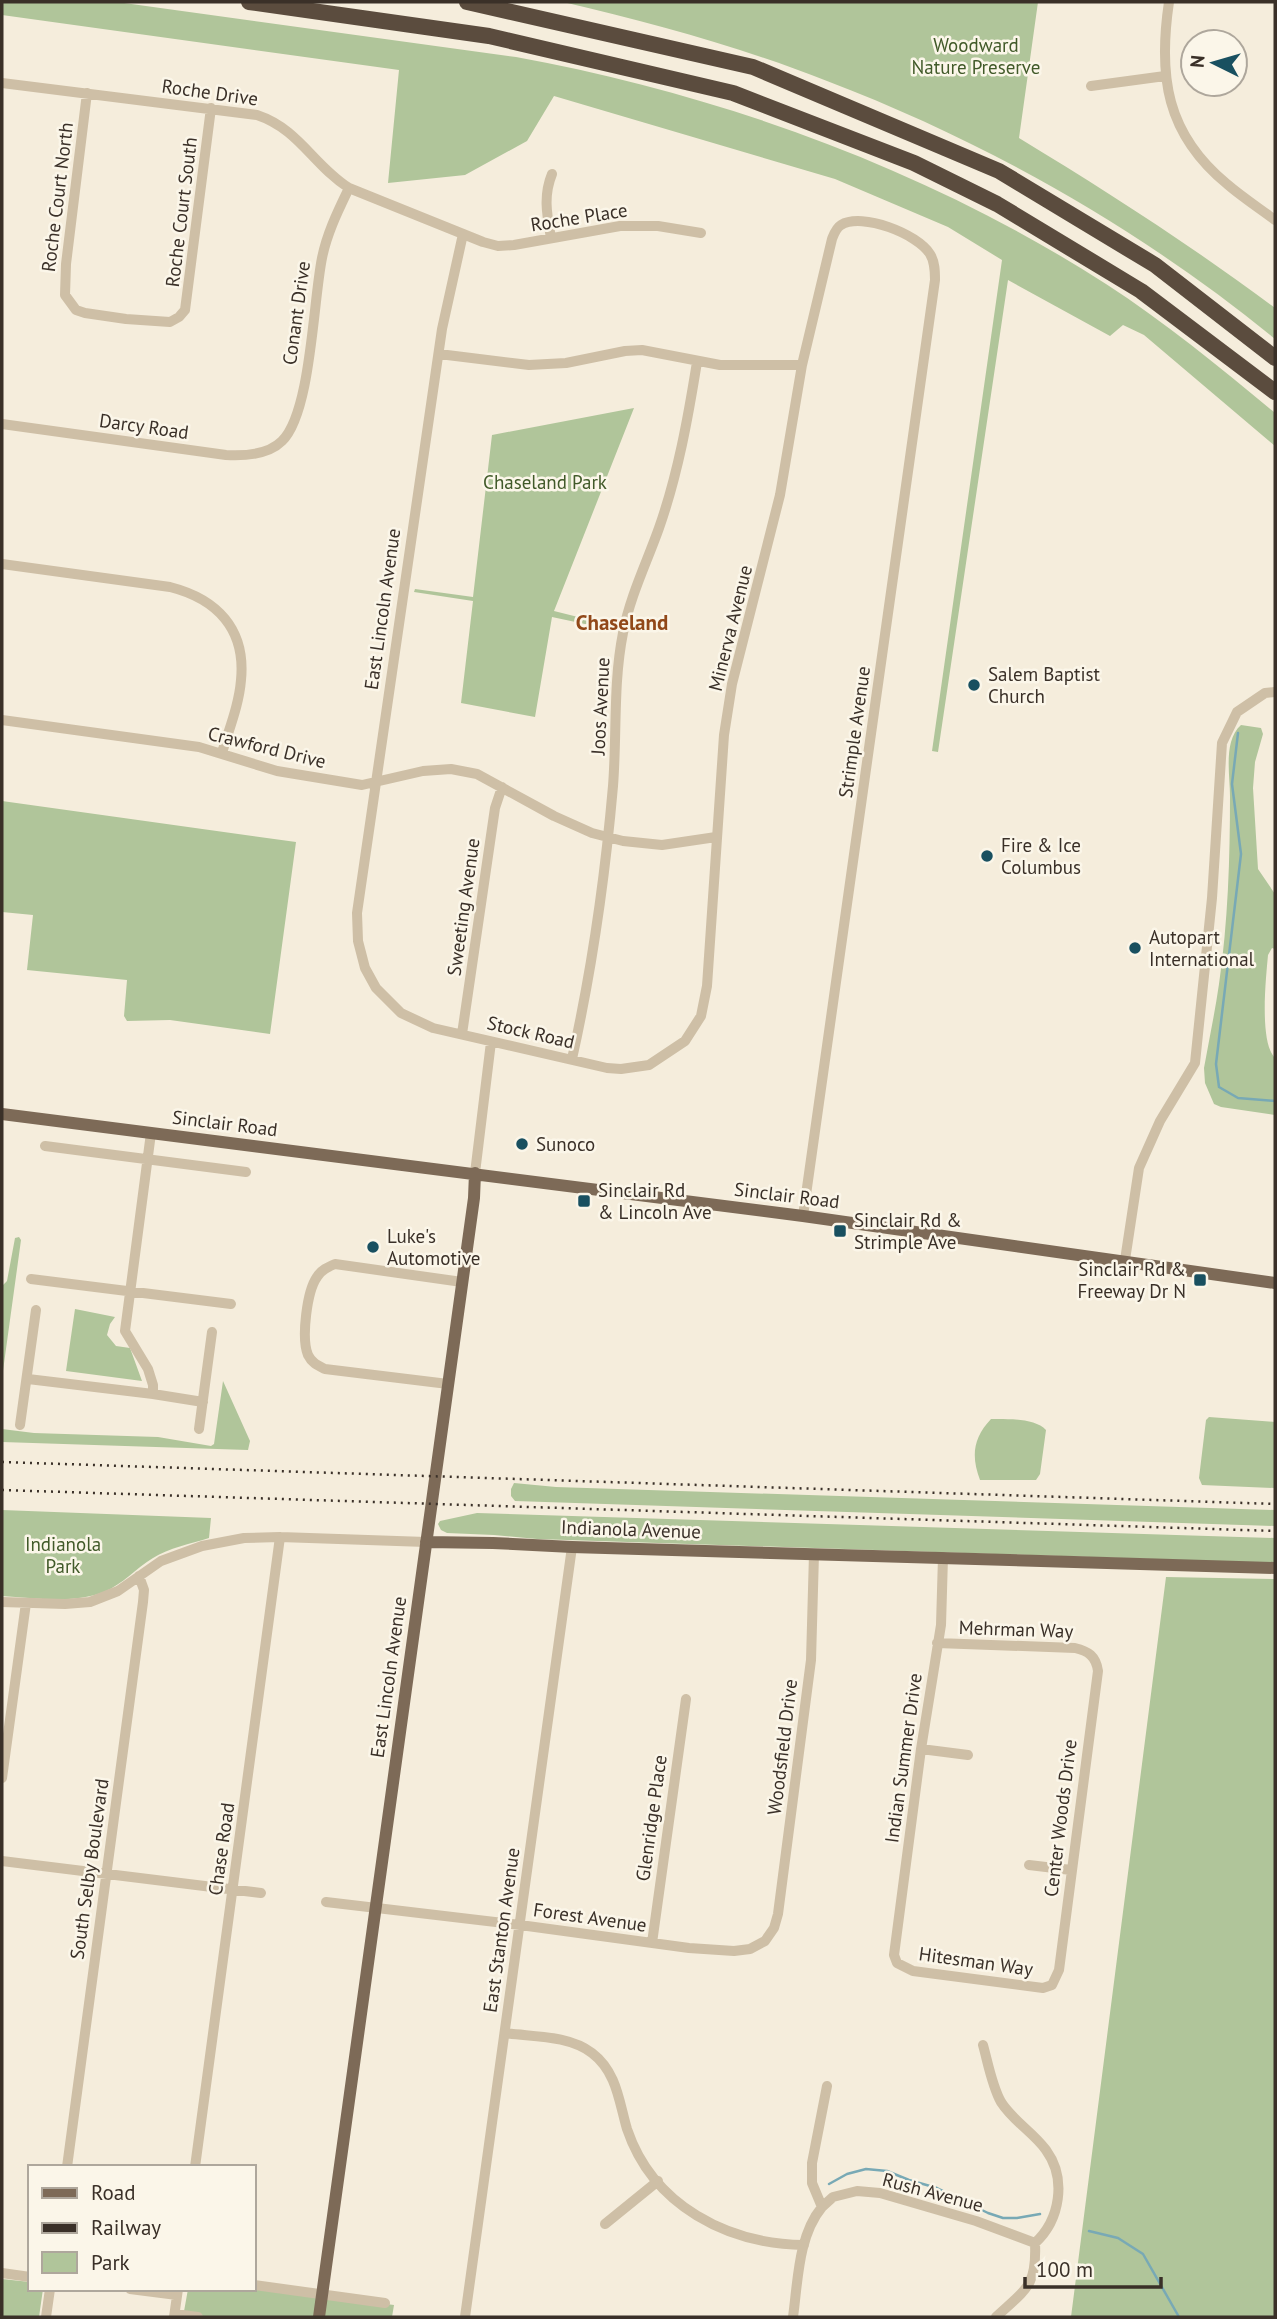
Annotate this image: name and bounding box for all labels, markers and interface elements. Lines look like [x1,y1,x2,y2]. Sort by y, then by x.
north arrow [1179,28,1249,98]
park label: Woodward Nature Preserve [912,33,1040,79]
text: N [1185,54,1210,69]
street label: Roche Drive [160,73,260,111]
street label: Roche Court North [36,121,78,273]
street label: Roche Court South [160,136,202,288]
street label: Roche Place [529,198,629,236]
street label: Conant Drive [277,260,315,366]
street label: Darcy Road [98,408,190,444]
park label: Chaseland Park [483,470,607,494]
street label: East Lincoln Avenue [359,527,405,691]
street label: Minerva Avenue [703,563,757,693]
district label: Chaseland [576,609,668,636]
street label: Joos Avenue [585,657,615,756]
place label: Salem Baptist Church [988,662,1101,708]
street label: Strimple Avenue [833,665,875,799]
marker: Salem Baptist Church [966,677,982,693]
street label: Crawford Drive [206,721,328,773]
place label: Fire & Ice Columbus [1001,833,1081,879]
street label: Sweeting Avenue [441,837,485,977]
marker: Fire & Ice Columbus [979,848,995,864]
place label: Autopart International [1149,925,1255,971]
marker: Autopart International [1127,940,1143,956]
street label: Stock Road [485,1010,577,1054]
street label: Sinclair Road [171,1105,279,1141]
place label: Sunoco [536,1132,595,1156]
marker: Sunoco [514,1136,530,1152]
street label: Sinclair Road [733,1177,841,1213]
place label: Sinclair Rd & Lincoln Ave [598,1178,712,1224]
marker: Sinclair Rd & Lincoln Ave [576,1193,592,1209]
place label: Sinclair Rd & Strimple Ave [854,1208,962,1254]
marker: Sinclair Rd & Strimple Ave [832,1223,848,1239]
place label: Luke's Automotive [387,1224,481,1270]
marker: Luke's Automotive [365,1239,381,1255]
place label: Sinclair Rd & Freeway Dr N [1077,1257,1186,1303]
marker: Sinclair Rd & Freeway Dr N [1192,1272,1208,1288]
street label: Indianola Avenue [561,1515,701,1543]
park label: Indianola Park [25,1532,101,1578]
street label: East Lincoln Avenue [365,1595,411,1759]
street label: Mehrman Way [958,1615,1074,1643]
street label: Indian Summer Drive [879,1672,927,1844]
street label: Woodsfield Drive [762,1678,802,1816]
street label: Center Woods Drive [1038,1738,1082,1898]
street label: Glenridge Place [630,1753,672,1883]
street label: South Selby Boulevard [64,1777,114,1961]
street label: Chase Road [203,1801,239,1897]
street label: East Stanton Avenue [478,1846,524,2014]
street label: Forest Avenue [532,1897,648,1937]
street label: Hitesman Way [917,1941,1035,1981]
legend [28,2165,256,2291]
street label: Rush Avenue [880,2167,986,2217]
text: Road [91,2179,135,2206]
text: Railway [91,2214,161,2241]
scale bar [1025,2246,1162,2290]
text: Park [91,2249,130,2276]
text: 100 m [1036,2256,1093,2283]

